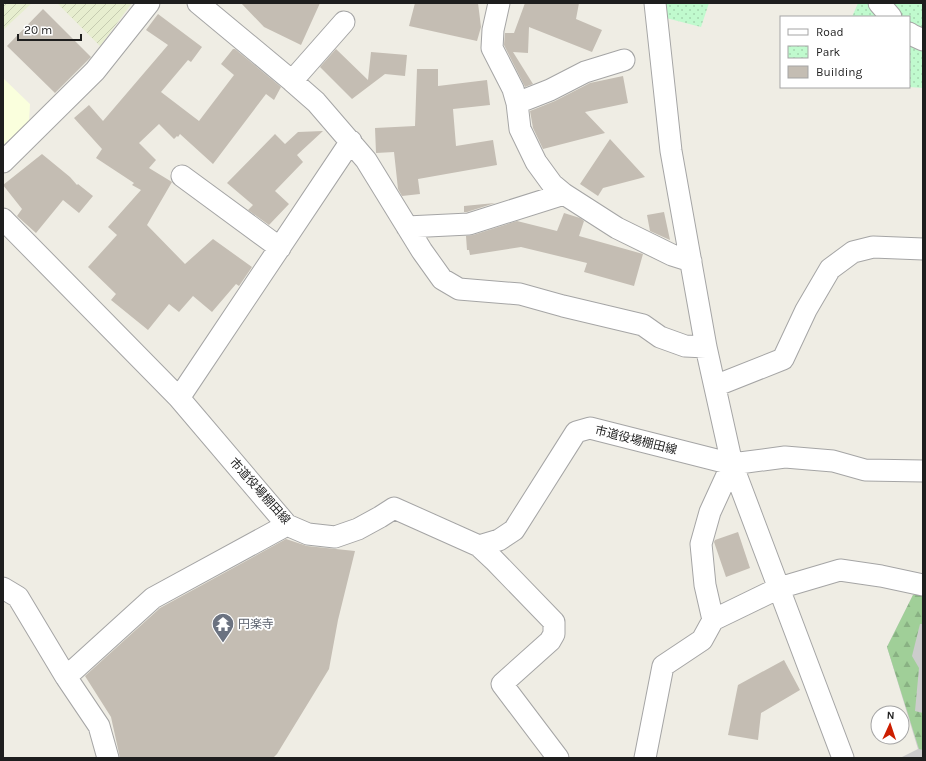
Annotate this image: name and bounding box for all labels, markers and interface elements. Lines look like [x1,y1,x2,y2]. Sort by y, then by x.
scale bar [18,16,81,42]
legend [780,16,910,88]
text: 20 m [24,23,52,37]
text: Road [816,25,844,39]
text: Park [816,45,841,59]
text: Building [816,65,863,79]
street label: 市道役場棚田線 [594,423,678,457]
street label: 市道役場棚田線 [227,455,293,527]
temple icon: 円楽寺 [210,611,236,644]
place label: 円楽寺 [238,617,274,631]
north arrow [870,705,910,745]
text: N [886,709,895,722]

